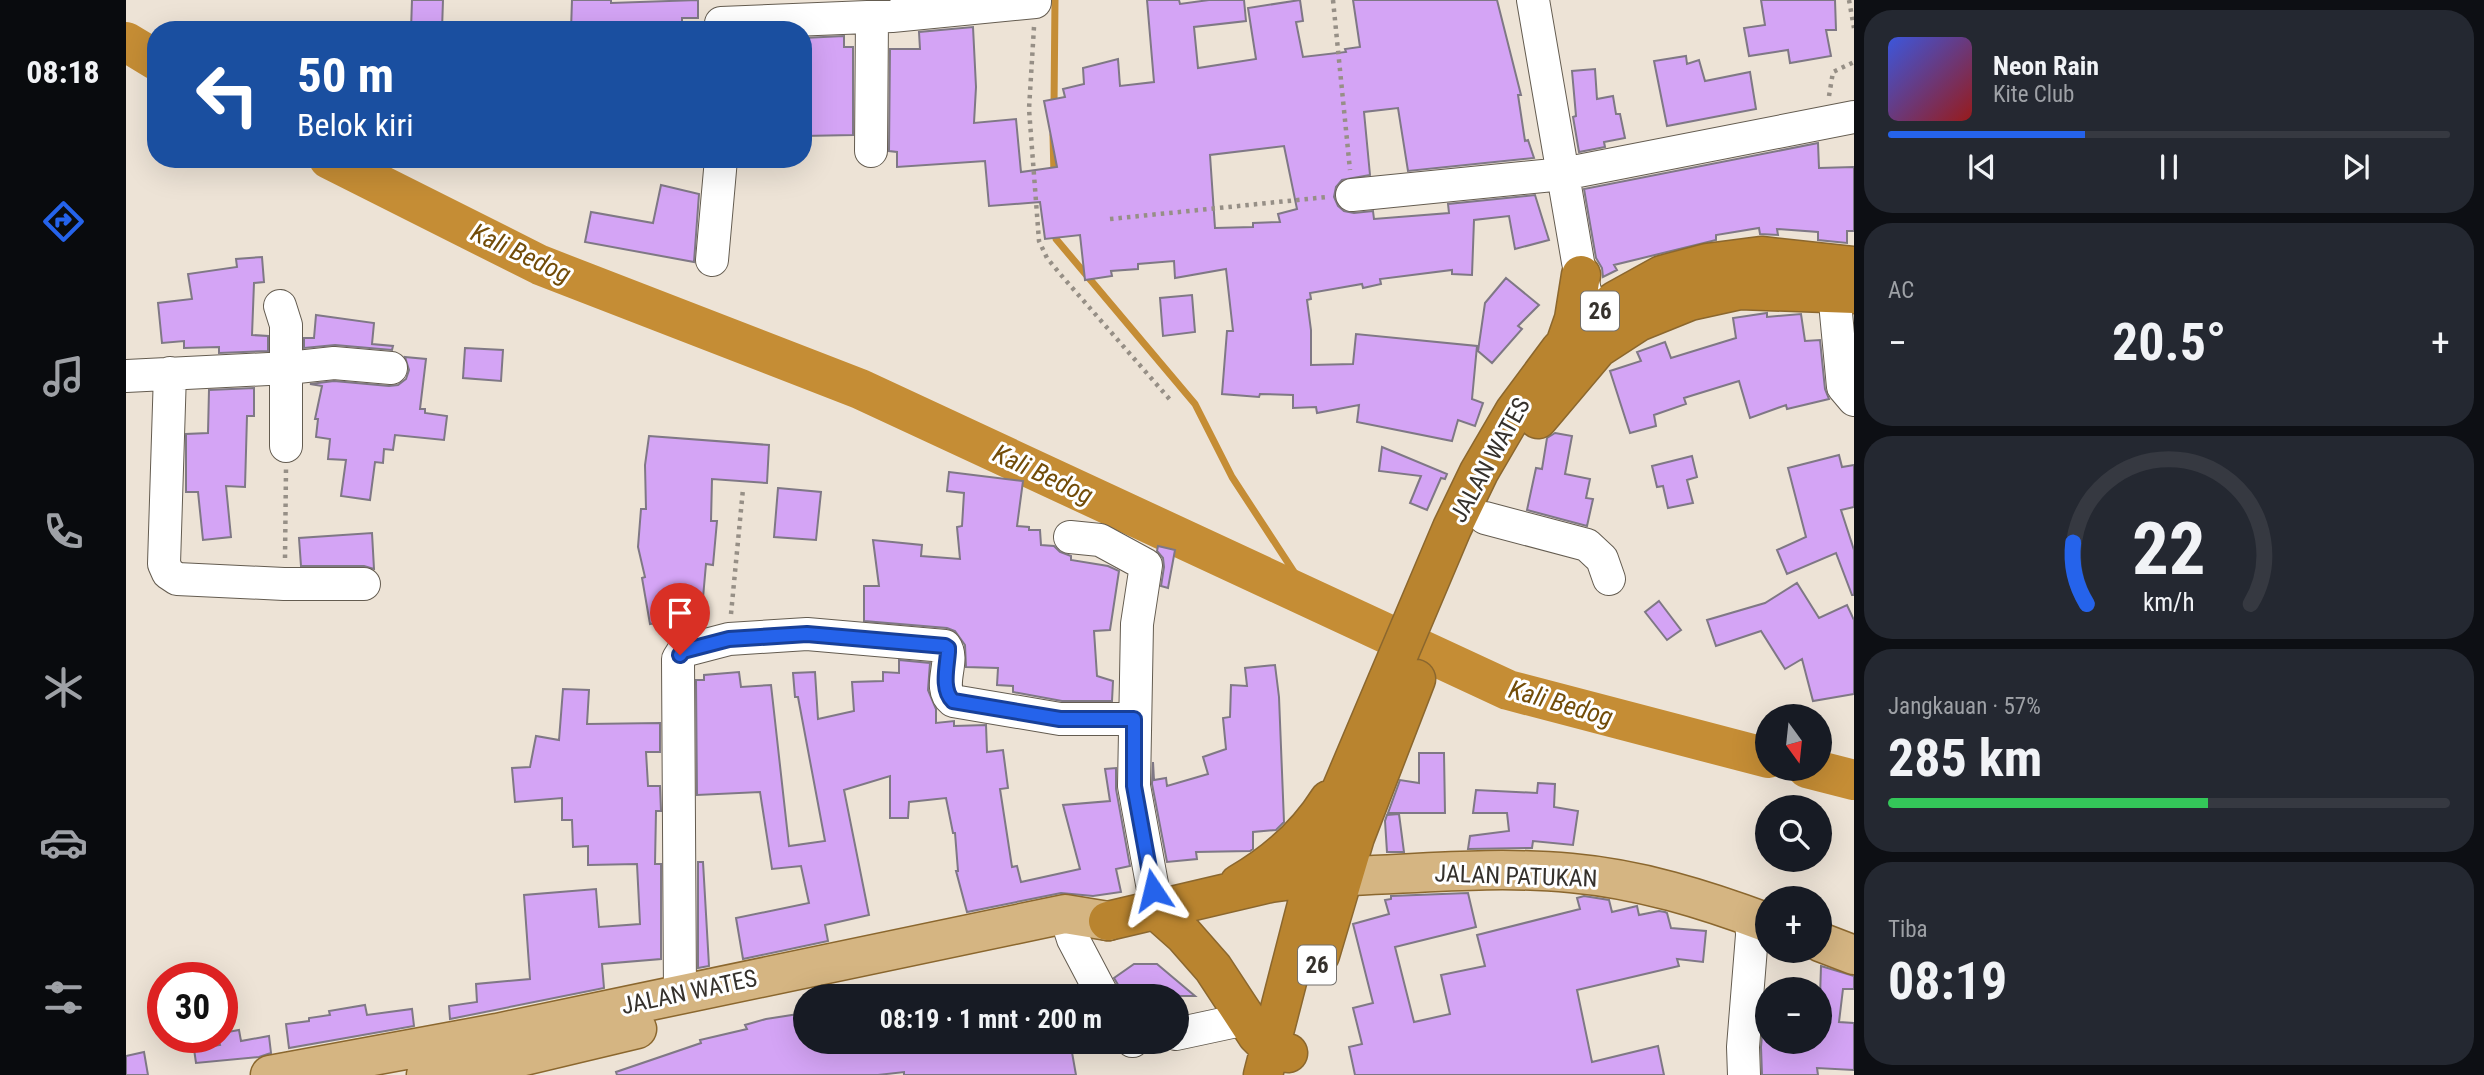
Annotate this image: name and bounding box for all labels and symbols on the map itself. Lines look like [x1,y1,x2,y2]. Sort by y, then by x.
water label: Kali Bedog [466,217,576,289]
road number: 26 [1581,292,1619,330]
street label: JALAN WATES [1444,393,1536,527]
water label: Kali Bedog [988,438,1098,510]
pin [650,583,710,655]
water label: Kali Bedog [1506,674,1616,732]
north arrow [1755,704,1832,780]
position arrow [1116,853,1190,927]
street label: JALAN PATUKAN [1434,859,1598,893]
road number: 26 [1298,946,1336,984]
speed limit sign: 30 [147,962,238,1053]
street label: JALAN WATES [619,964,759,1020]

